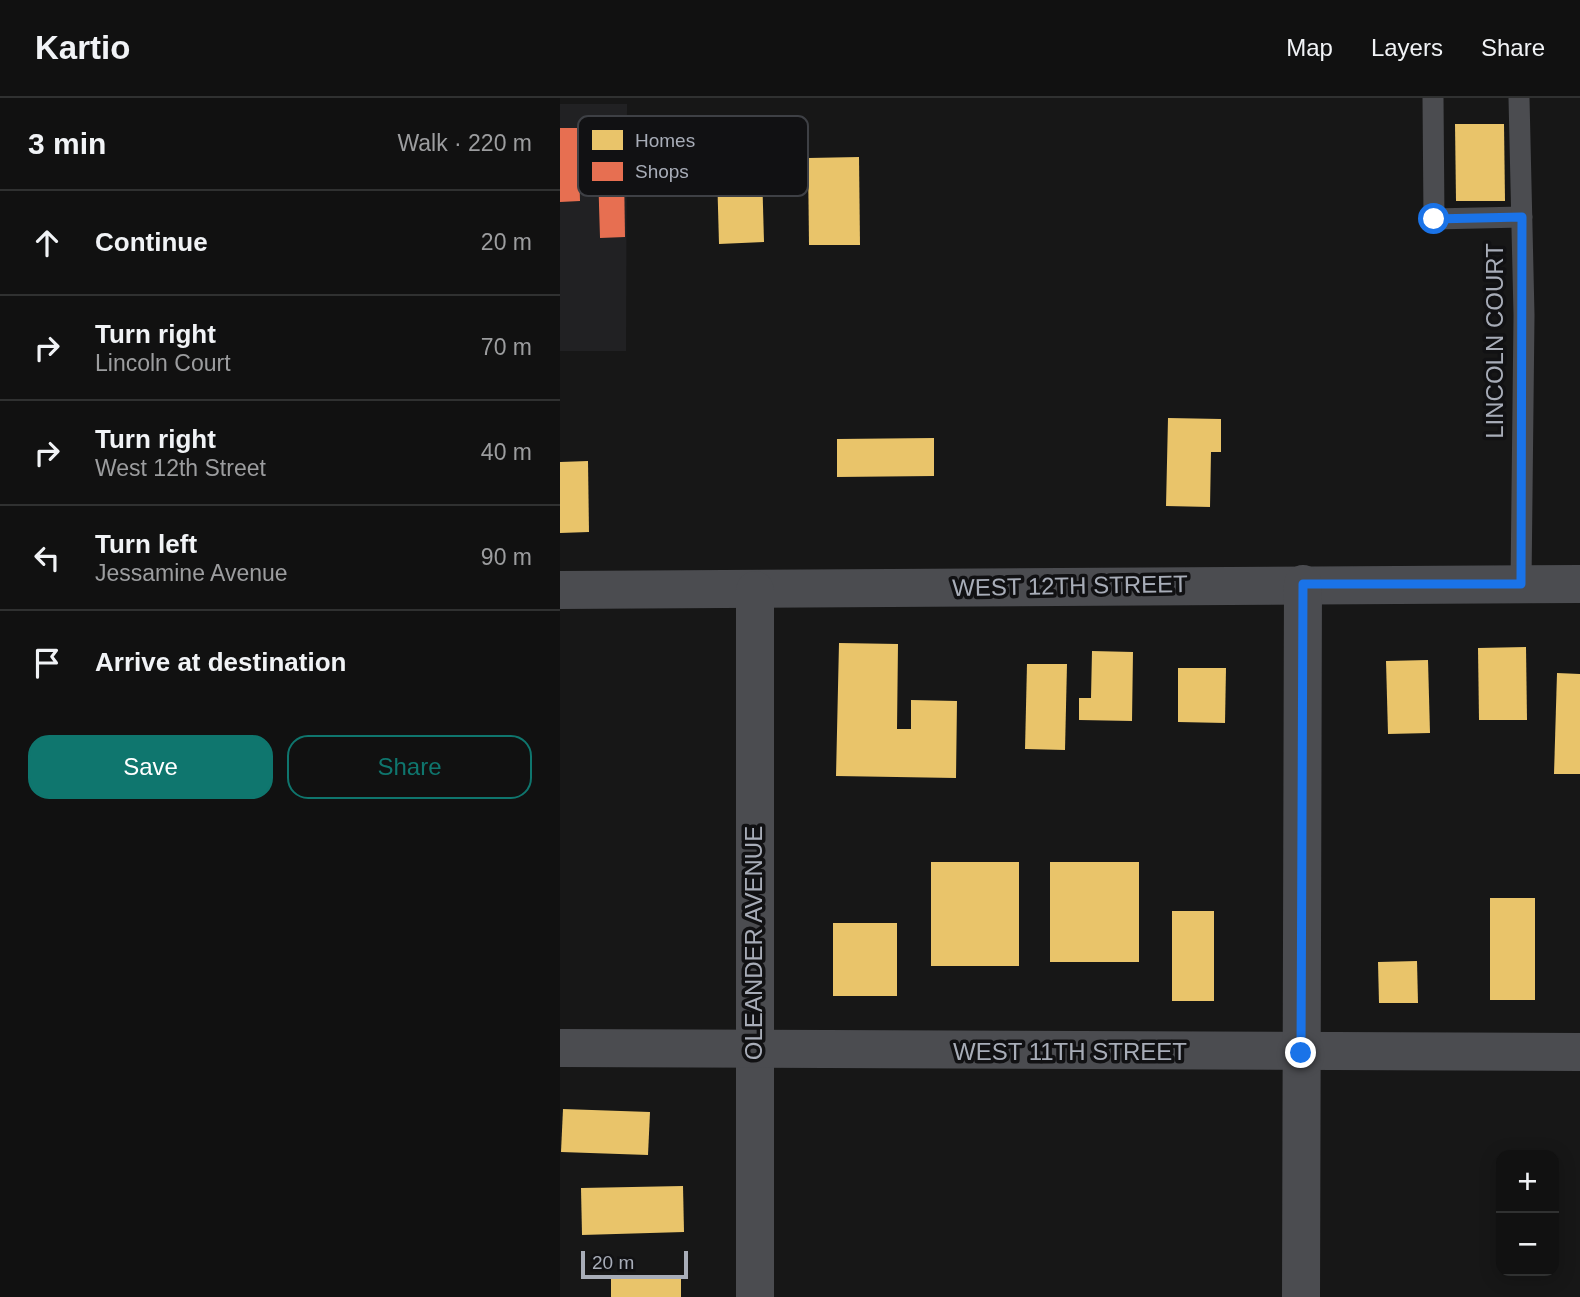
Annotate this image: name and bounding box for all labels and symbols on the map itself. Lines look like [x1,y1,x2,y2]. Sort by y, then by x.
legend [578,116,808,196]
text: Homes [635,130,695,151]
text: Shops [635,161,689,182]
route start [1418,203,1449,234]
street label: LINCOLN COURT [1481,243,1508,439]
street label: WEST 12TH STREET [952,570,1188,601]
street label: OLEANDER AVENUE [740,826,767,1060]
route end [1285,1037,1316,1068]
street label: WEST 11TH STREET [953,1038,1187,1065]
scale bar [581,1248,688,1280]

